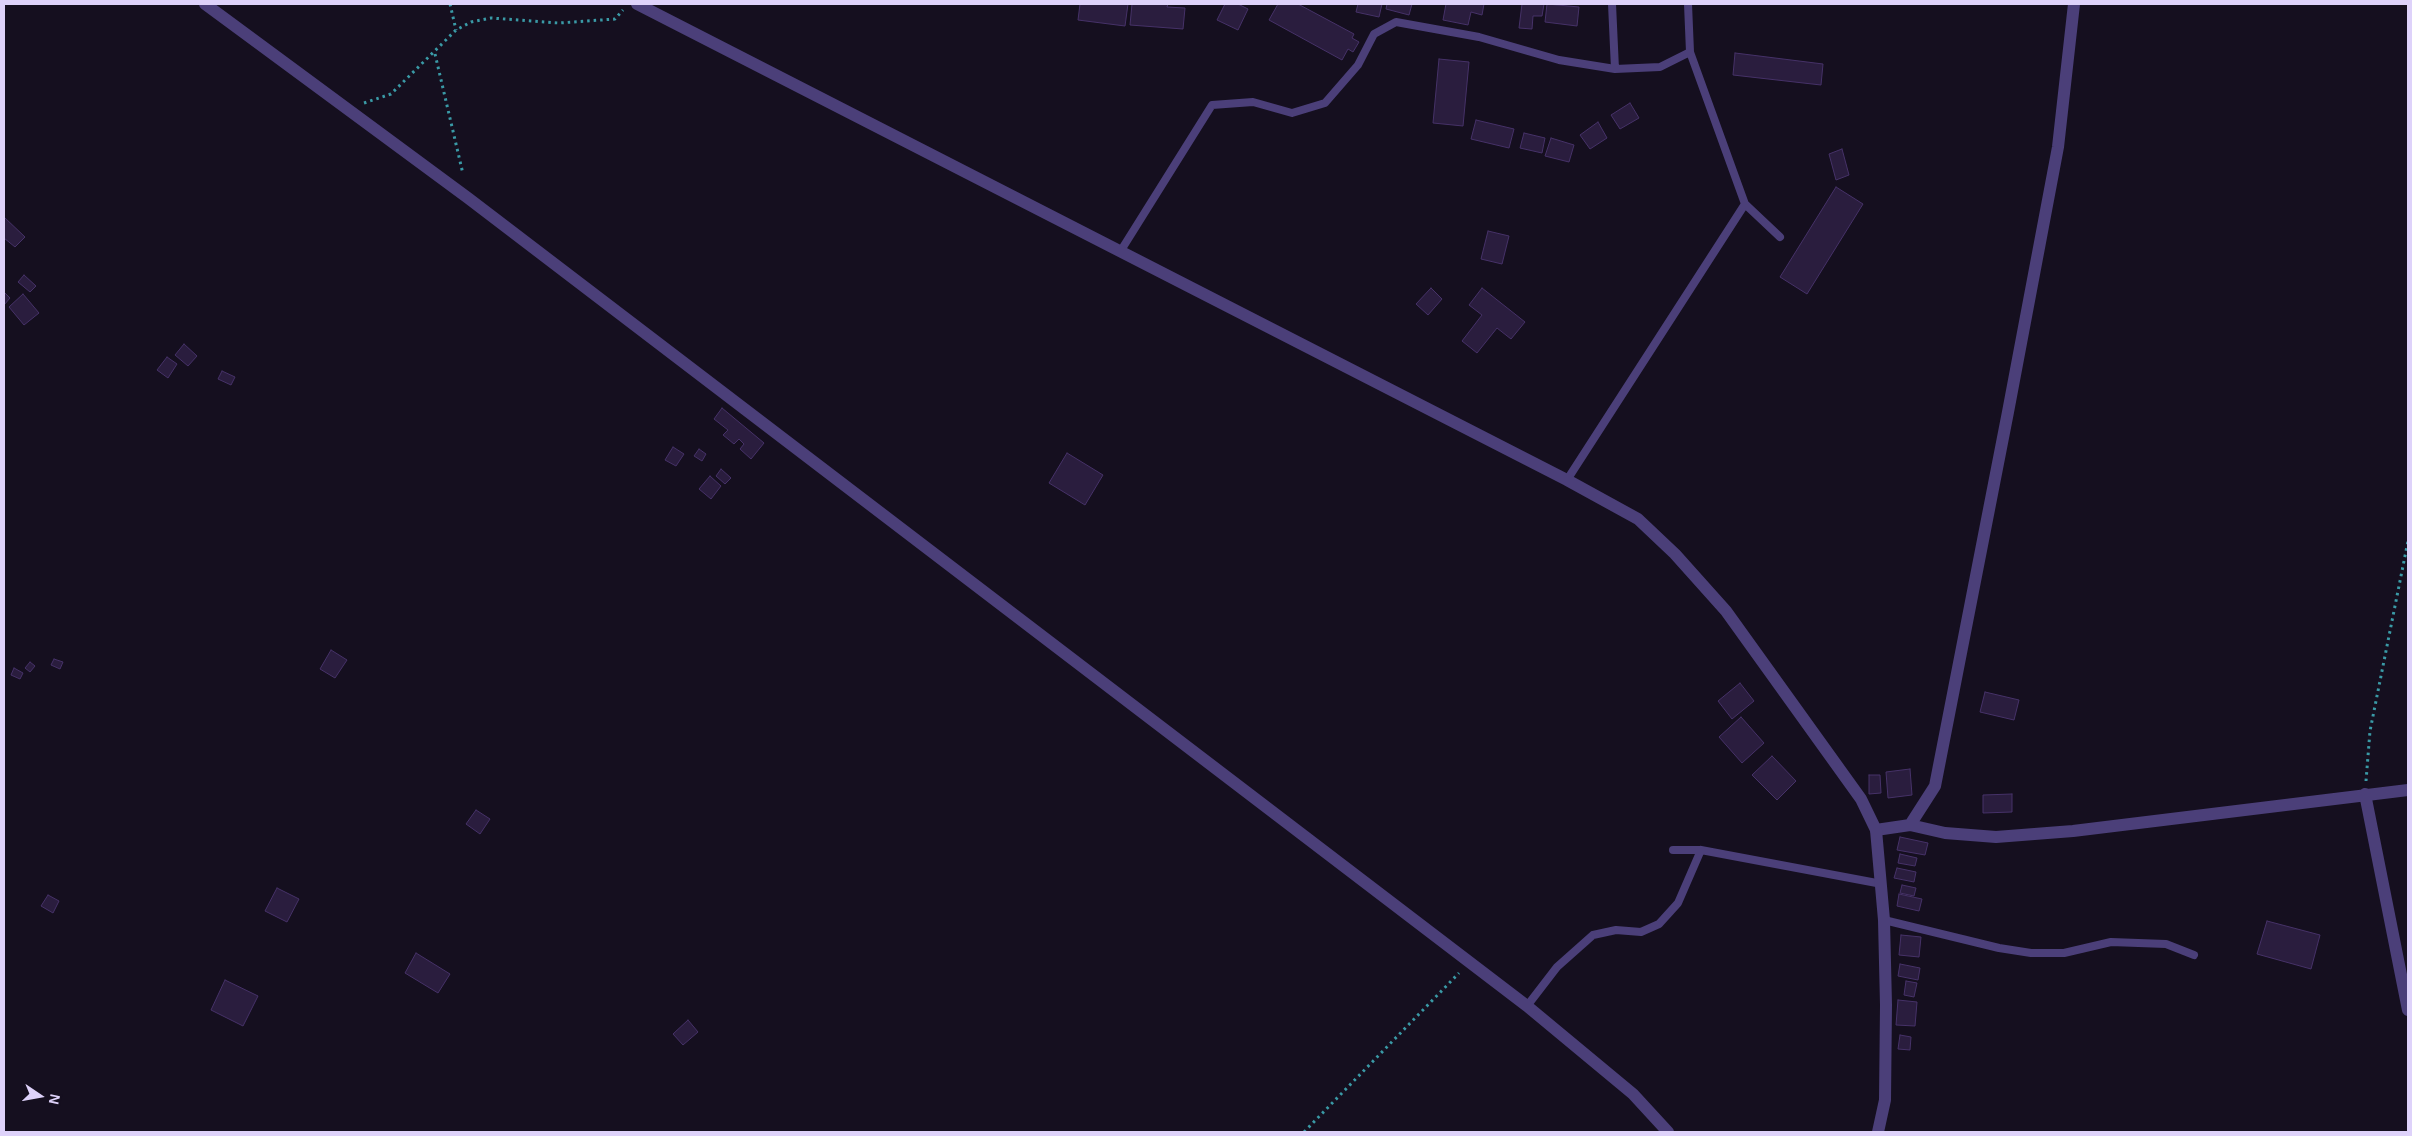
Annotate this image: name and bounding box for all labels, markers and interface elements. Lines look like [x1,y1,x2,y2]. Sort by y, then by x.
north arrow [15,1071,65,1121]
text: N [46,1093,64,1106]

